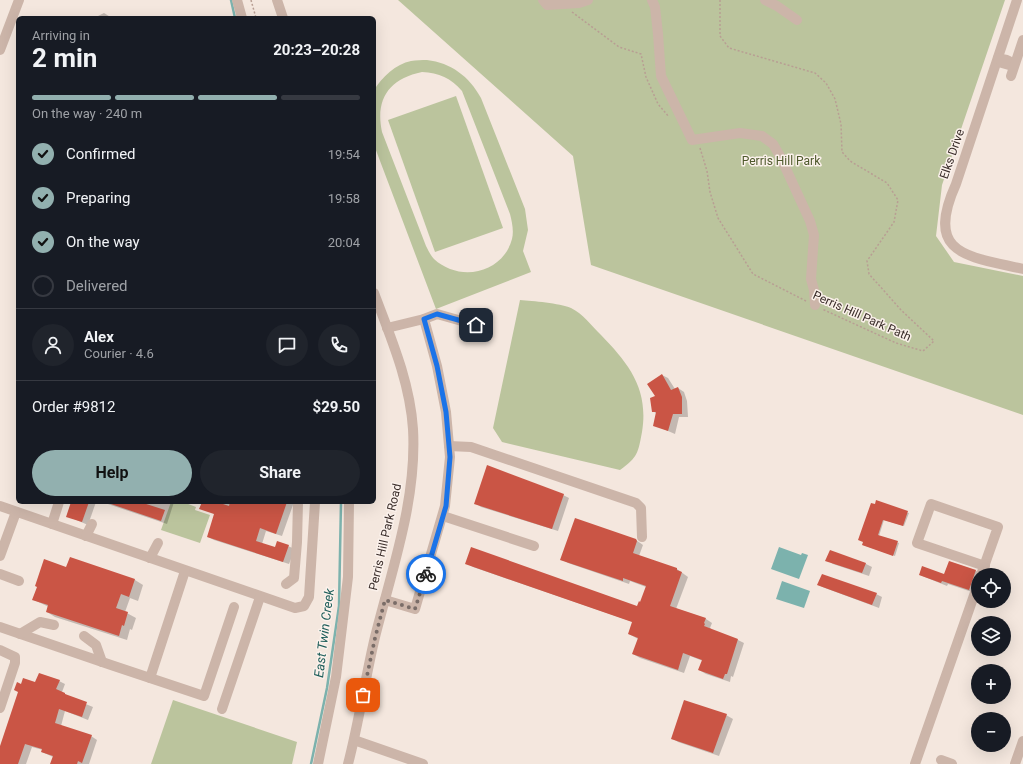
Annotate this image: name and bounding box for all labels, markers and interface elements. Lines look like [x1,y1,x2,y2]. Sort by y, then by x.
text: Arriving in [32,28,90,43]
text: 20:23–20:28 [273,41,360,59]
text: 2 min [32,43,97,73]
text: On the way · 240 m [32,106,142,121]
street label: Elks Drive [937,127,967,181]
icon: check [32,143,54,165]
text: Confirmed [66,145,136,163]
text: 19:54 [328,147,360,162]
park label: Perris Hill Park [742,154,821,168]
icon: check [32,187,54,209]
text: Preparing [66,189,130,207]
text: 19:58 [328,191,360,206]
icon: check [32,231,54,253]
text: On the way [66,233,140,251]
text: 20:04 [328,235,360,250]
text: Delivered [66,277,128,295]
street label: Perris Hill Park Path [811,288,913,344]
pin [459,308,493,342]
icon: home [465,314,487,336]
button: person [32,324,74,366]
button: chat [266,324,308,366]
button: phone [318,324,360,366]
text: Alex [84,328,114,346]
text: Courier · 4.6 [84,346,154,361]
text: Order #9812 [32,398,115,416]
text: $29.50 [313,398,360,416]
button: Help [32,450,192,496]
button: Share [200,450,360,496]
street label: Perris Hill Park Road [366,482,404,592]
courier [406,554,446,594]
icon: bike [415,563,437,585]
map controls [971,568,1011,752]
button: locate [971,568,1011,608]
water label: East Twin Creek [311,587,337,678]
button: layers [971,616,1011,656]
button: + [971,664,1011,704]
pin [346,678,380,712]
icon: bag [352,684,374,706]
button: − [971,712,1011,752]

